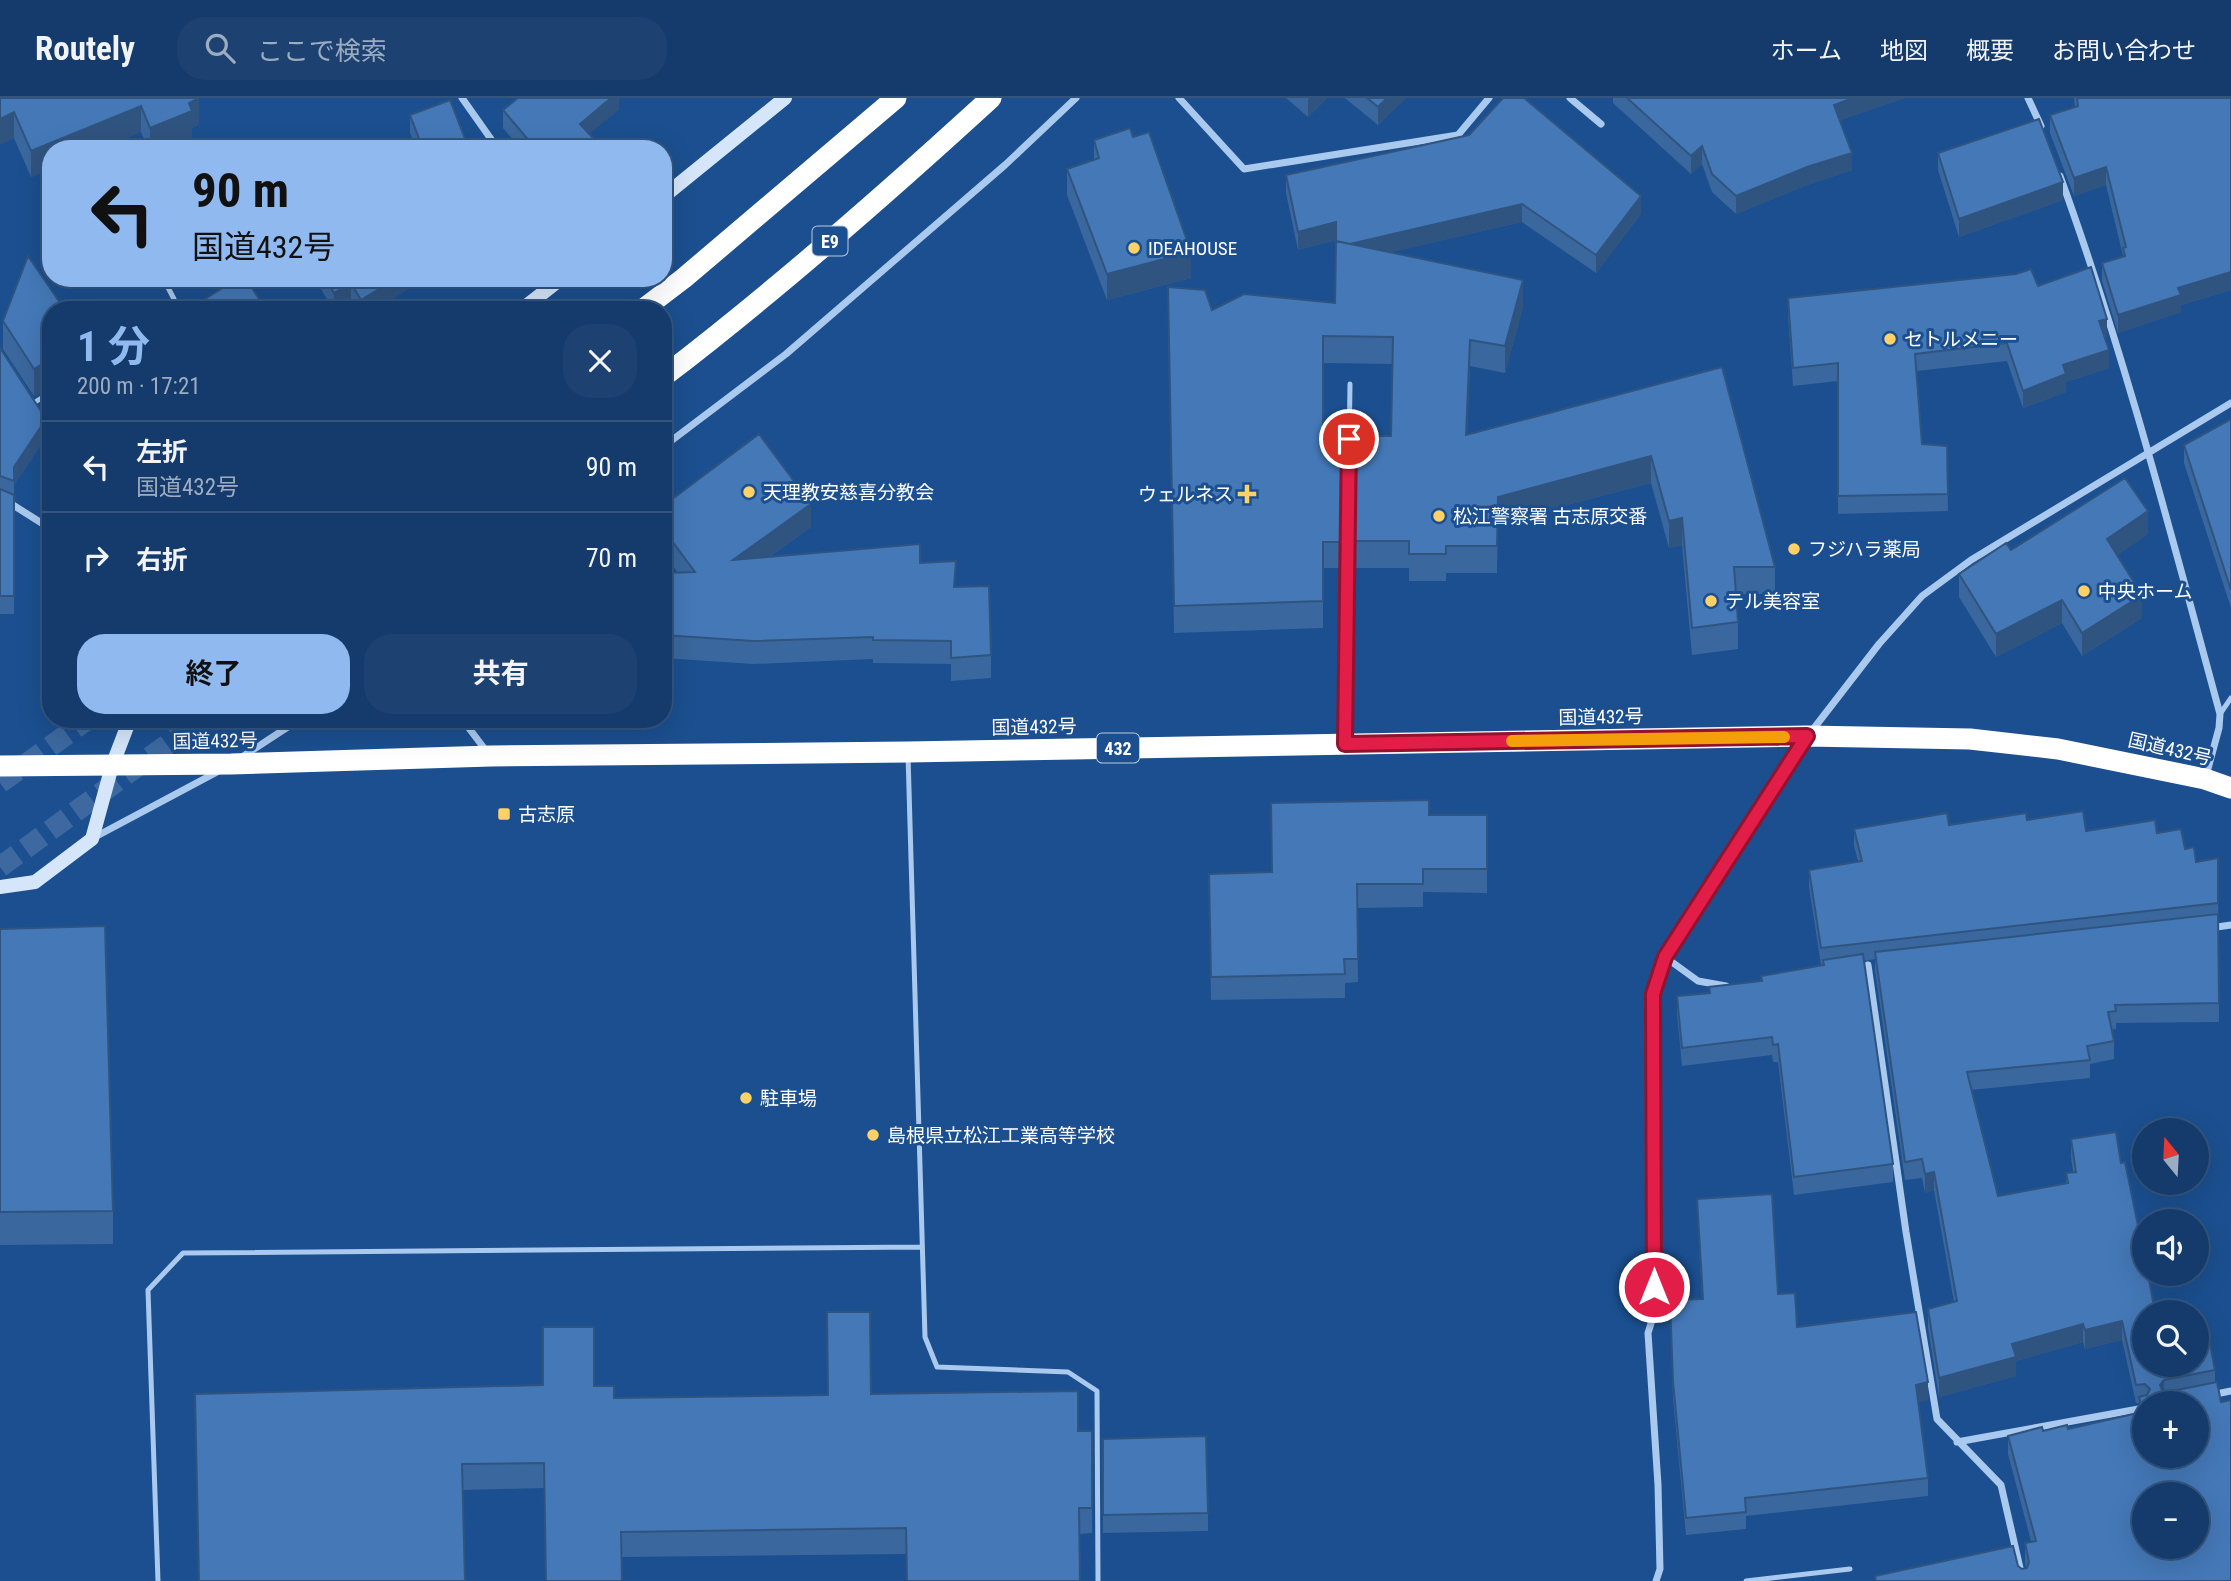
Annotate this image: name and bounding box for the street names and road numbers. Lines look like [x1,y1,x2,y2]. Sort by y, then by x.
road number: E9 [812,226,848,256]
street label: 国道432号 [1558,705,1644,729]
street label: 国道432号 [991,715,1077,739]
street label: 国道432号 [2126,728,2214,770]
street label: 国道432号 [172,729,258,753]
road number: 432 [1097,734,1139,762]

